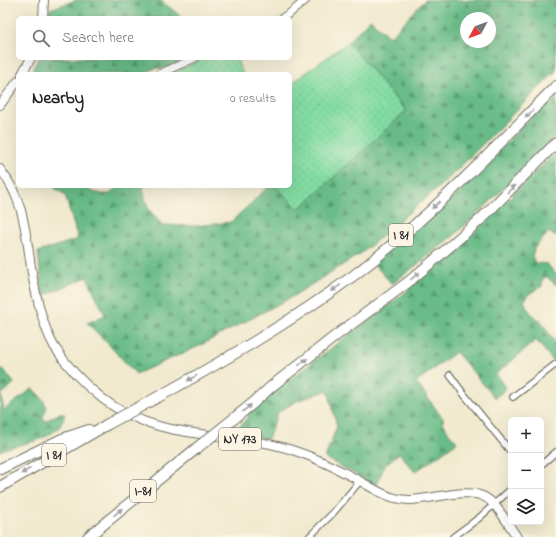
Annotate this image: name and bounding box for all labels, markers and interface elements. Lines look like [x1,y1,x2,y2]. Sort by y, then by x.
north arrow [460,12,496,48]
search box [16,16,292,60]
icon: search [30,27,52,49]
text: Search here [62,27,134,49]
text: Nearby [32,86,84,111]
text: 0 results [230,89,276,108]
one-way arrow [524,109,534,119]
one-way arrow [506,184,516,194]
one-way arrow [431,200,441,210]
road number: I 81 [389,224,413,246]
one-way arrow [410,272,420,281]
one-way arrow [330,284,341,292]
one-way arrow [297,357,308,366]
one-way arrow [186,375,198,382]
one-way arrow [242,404,253,412]
map controls [508,417,544,525]
button: + [508,417,544,453]
road number: NY 173 [219,428,261,450]
road number: I 81 [42,444,66,466]
button: − [508,453,544,489]
one-way arrow [20,468,32,475]
road number: I-81 [130,480,156,502]
button: layers [508,489,544,525]
one-way arrow [113,507,124,516]

